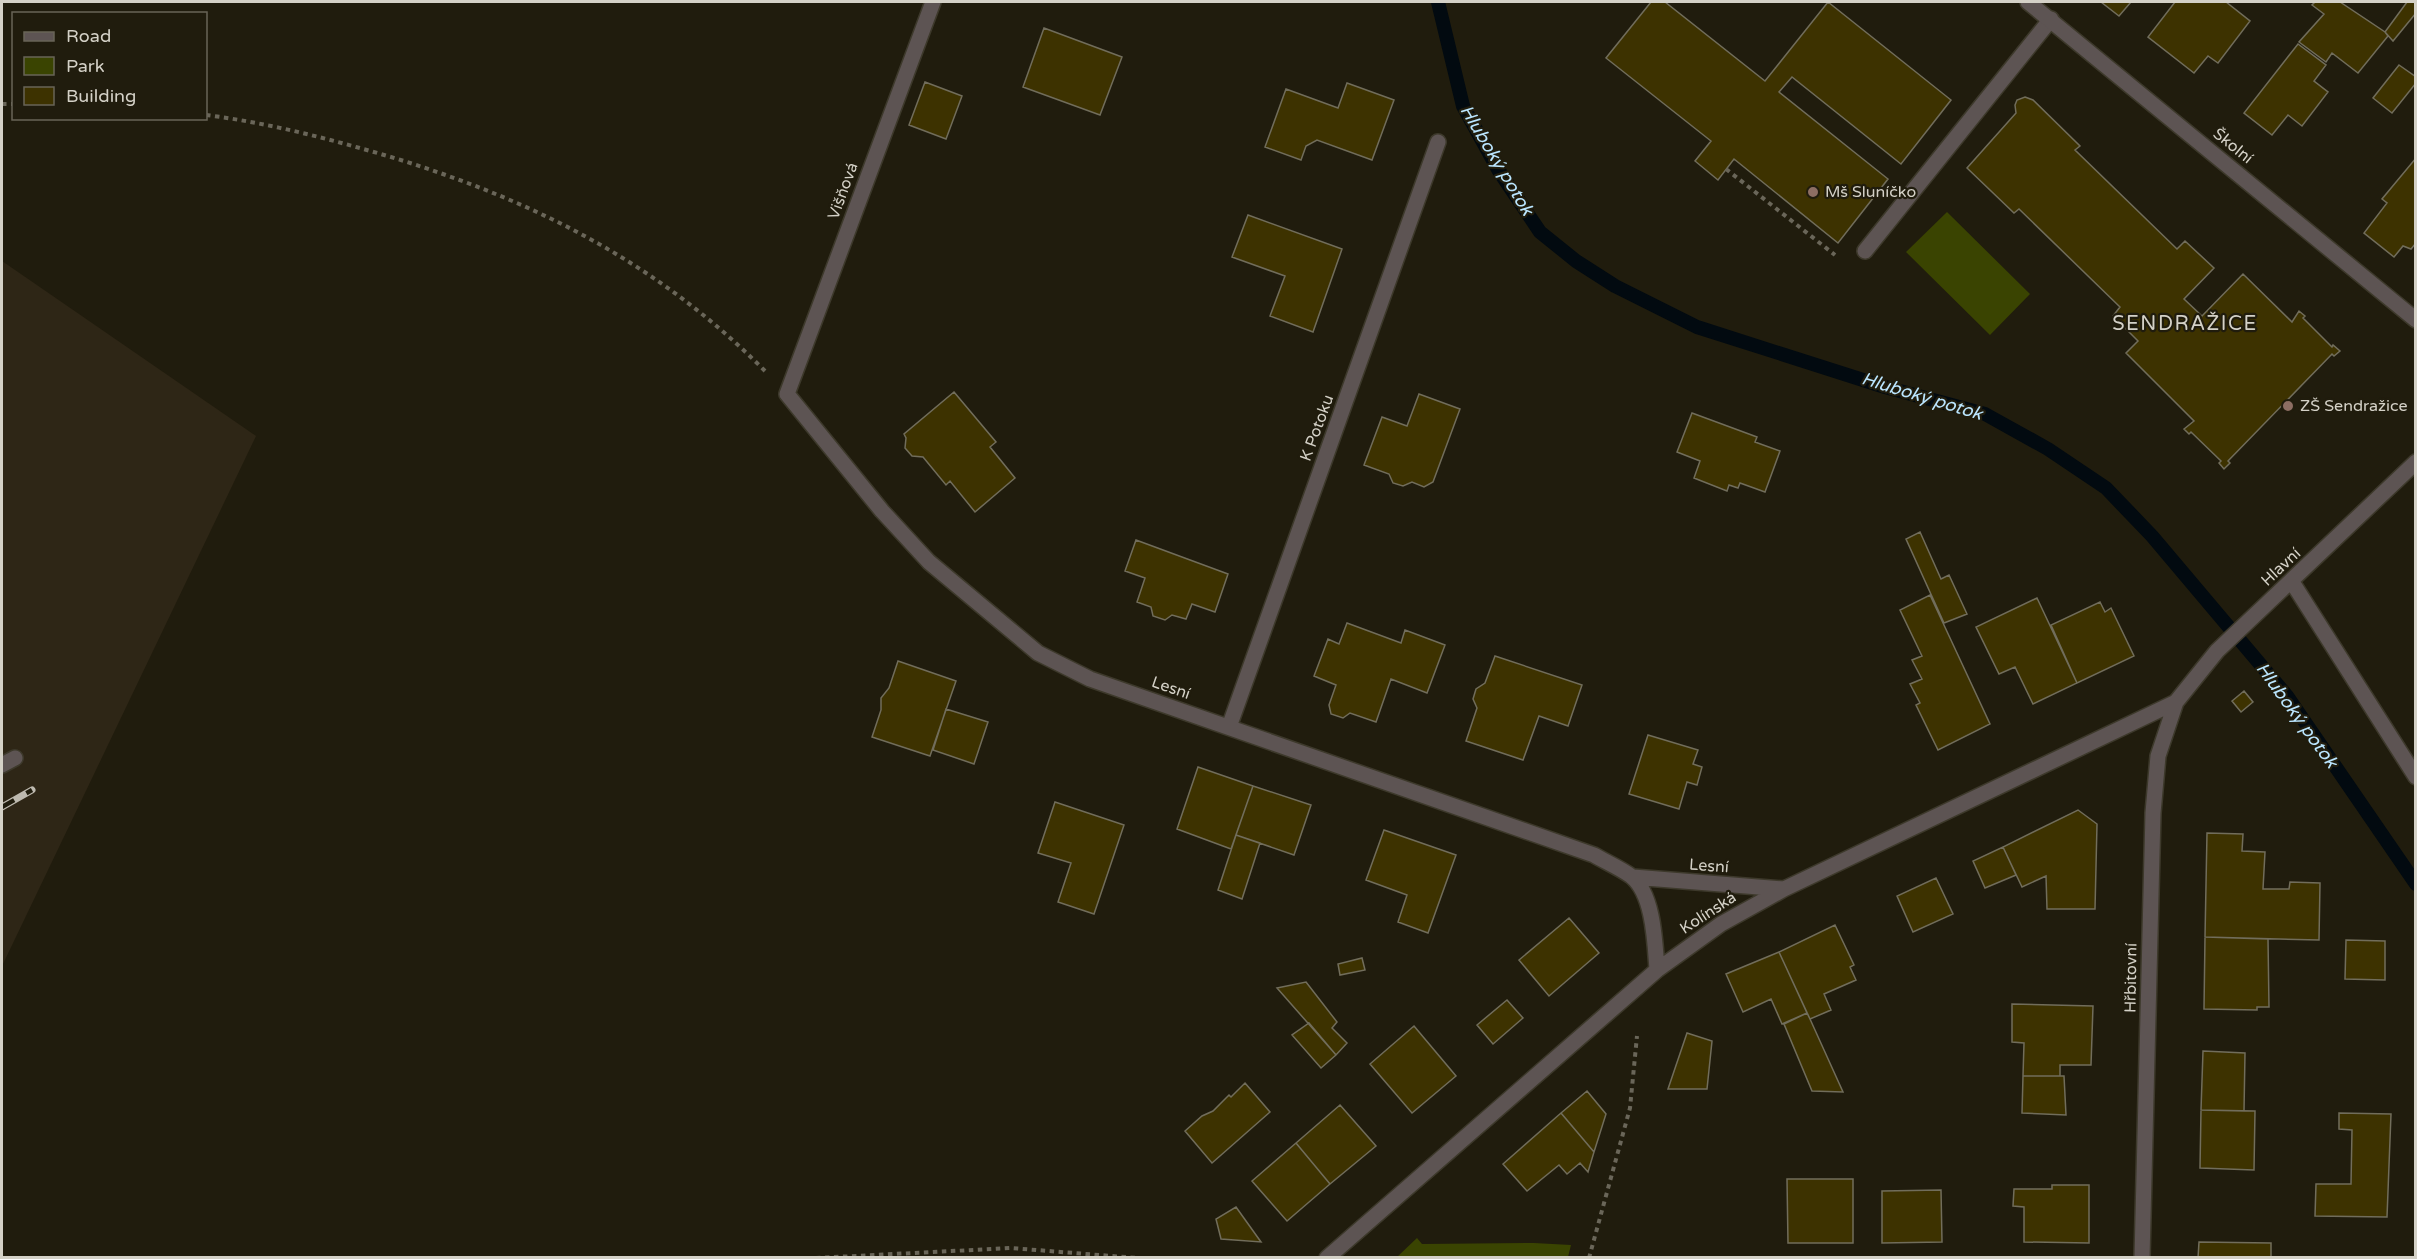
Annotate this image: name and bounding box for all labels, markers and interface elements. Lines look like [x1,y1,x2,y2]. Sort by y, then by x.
legend [12,12,207,120]
text: Road [66,25,111,47]
text: Park [66,55,105,77]
text: Building [66,85,136,107]
water label: Hluboký potok [1455,101,1539,220]
street label: Školní [2209,124,2257,168]
street label: Višňová [823,160,863,222]
place label: Mš Sluníčko [1825,182,1916,202]
marker: Mš Sluníčko [1806,185,1820,199]
district label: SENDRAŽICE [2112,311,2258,336]
water label: Hluboký potok [1859,367,1986,425]
street label: K Potoku [1296,392,1338,464]
place label: ZŠ Sendražice [2300,396,2408,416]
marker: ZŠ Sendražice [2281,399,2295,413]
street label: Hlavní [2257,544,2305,590]
water label: Hluboký potok [2251,658,2343,773]
street label: Lesní [1149,672,1193,704]
street label: Lesní [1689,855,1730,877]
street label: Kolínská [1676,887,1740,939]
street label: Hřbitovní [2120,943,2142,1013]

